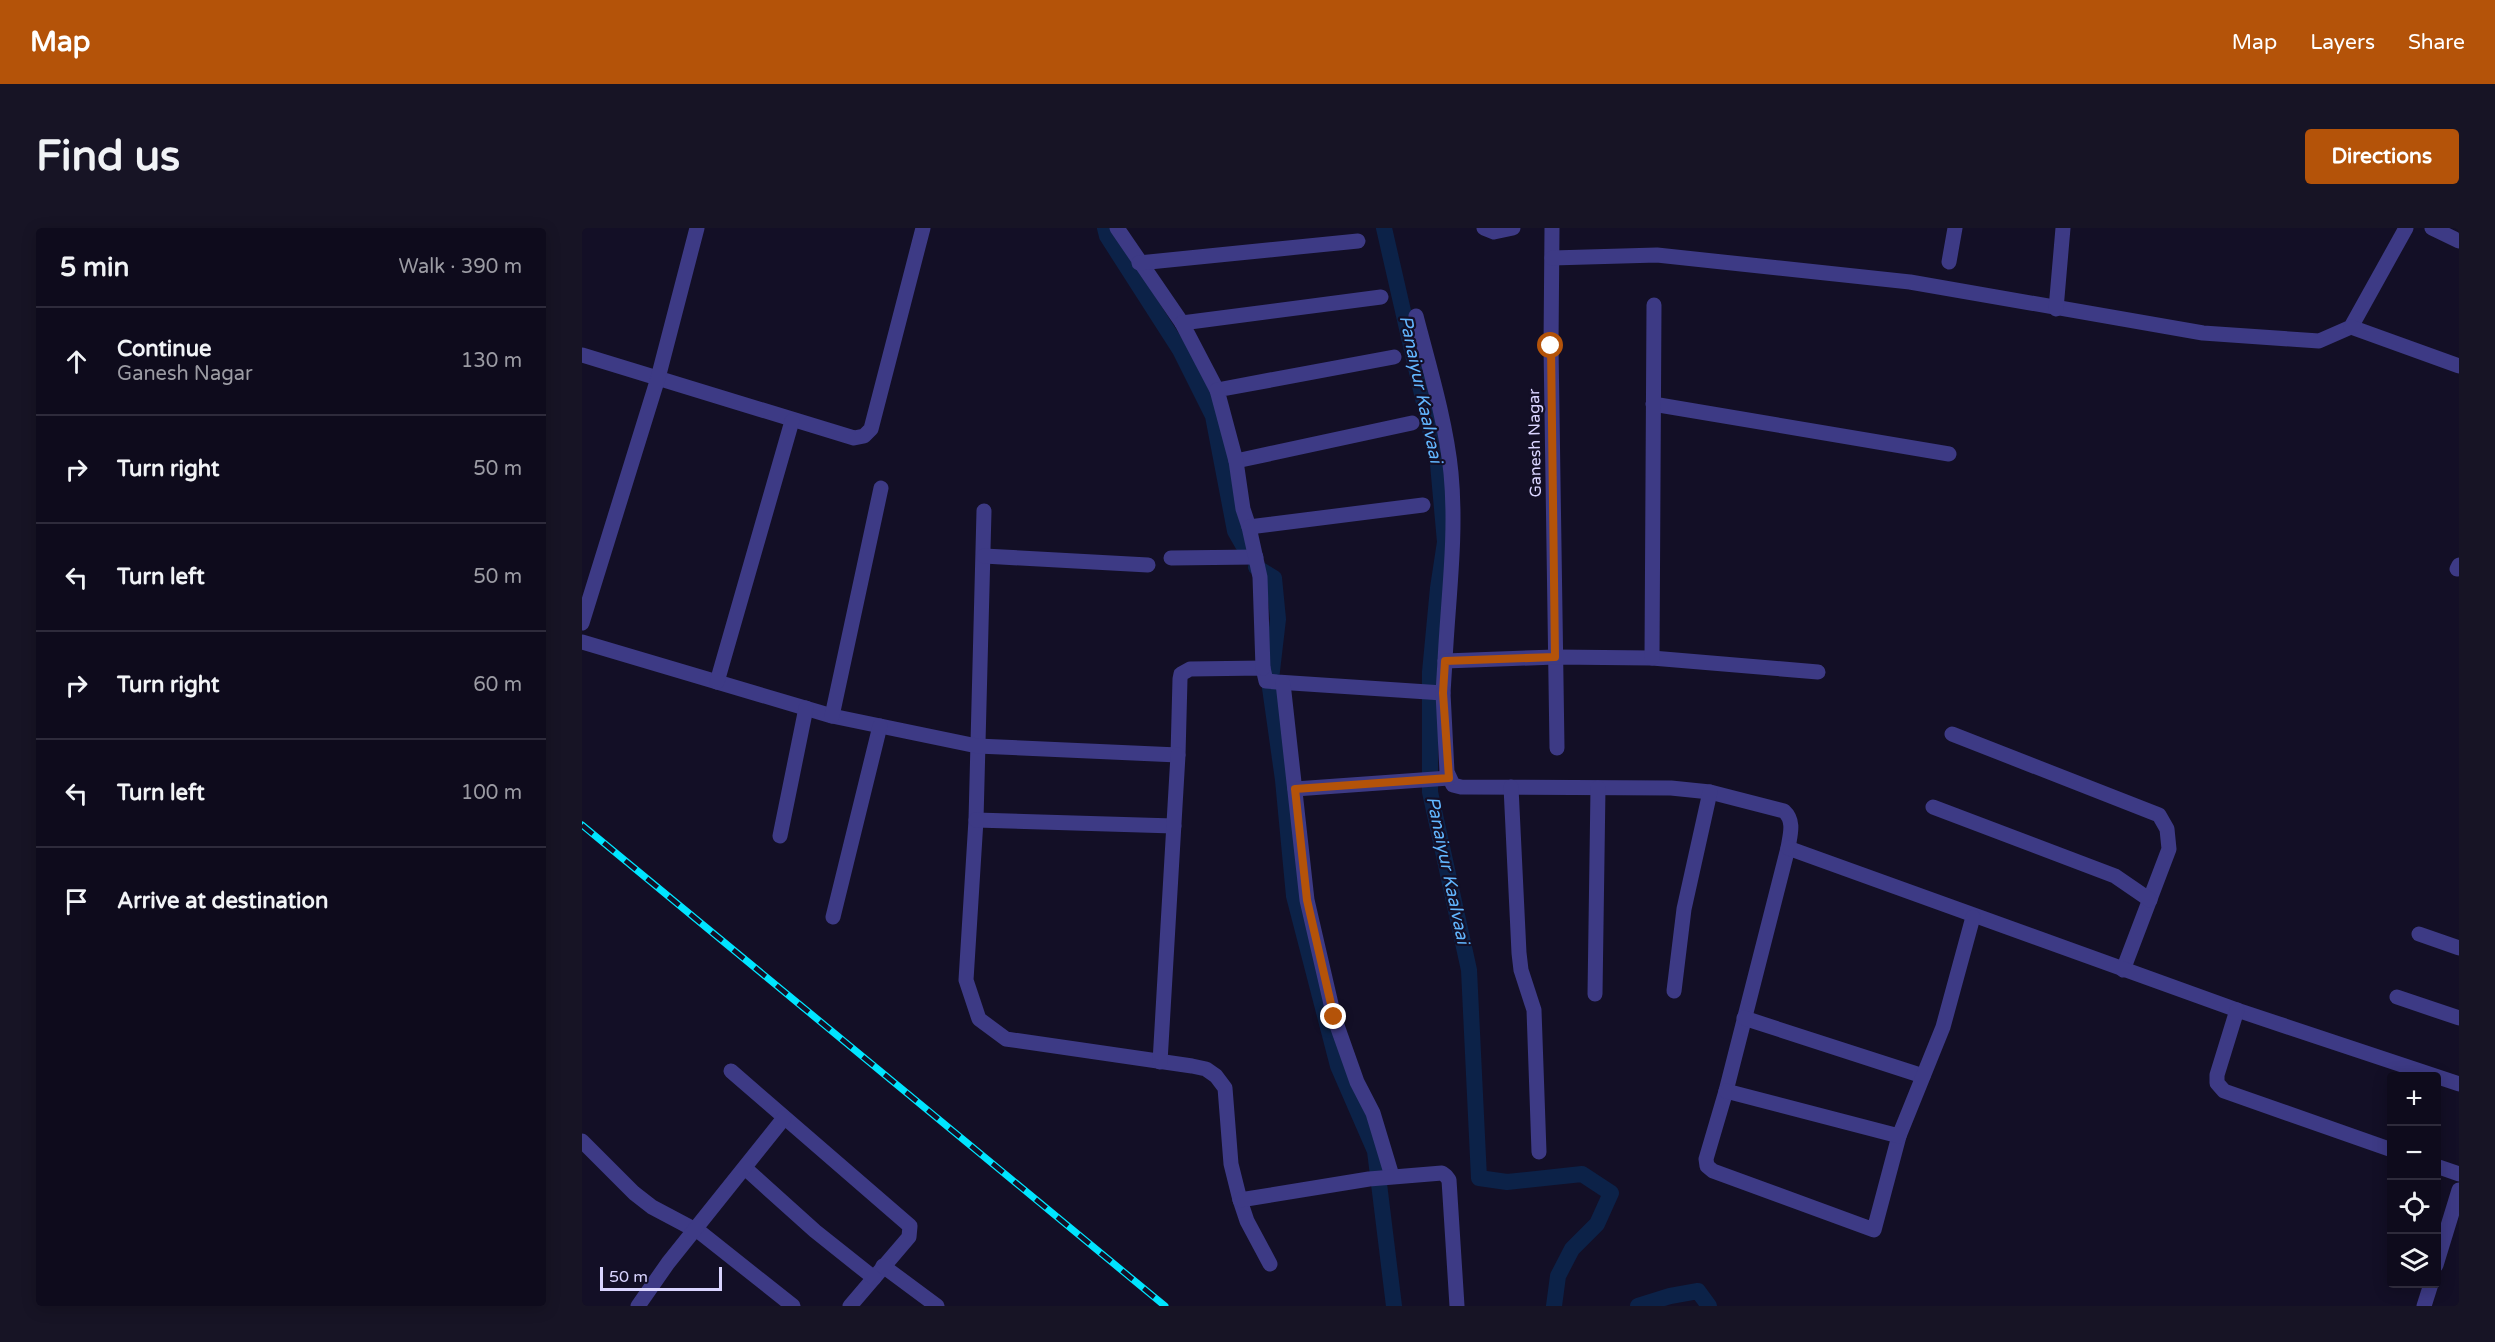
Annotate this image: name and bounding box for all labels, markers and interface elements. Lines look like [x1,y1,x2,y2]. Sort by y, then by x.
text: Map [30,25,90,59]
text: Map [2232,30,2277,55]
text: Layers [2310,30,2375,55]
text: Share [2408,30,2465,55]
button: Directions [2305,129,2459,184]
text: Find us [36,131,180,182]
text: 5 min [60,252,129,283]
text: Walk · 390 m [399,255,522,279]
water label: Panaiyur Kaalvaai [1395,313,1448,467]
route start [1537,332,1563,358]
text: Continue [117,336,212,362]
icon: ahead [60,345,93,378]
text: 130 m [461,349,522,373]
text: Ganesh Nagar [117,362,253,386]
street label: Ganesh Nagar [1524,388,1546,497]
icon: right [60,453,93,486]
text: Turn right [117,456,219,482]
text: 50 m [473,457,522,481]
icon: left [60,561,93,594]
text: Turn left [117,564,205,590]
text: 50 m [473,565,522,589]
icon: right [60,669,93,702]
text: Turn right [117,672,219,698]
text: 60 m [473,673,522,697]
icon: left [60,777,93,810]
text: Turn left [117,780,205,806]
text: 100 m [461,781,522,805]
water label: Panaiyur Kaalvaai [1422,794,1475,948]
icon: arrive [60,885,93,918]
text: Arrive at destination [117,888,328,914]
route end [1320,1003,1346,1029]
map controls [2387,1072,2441,1288]
button: + [2387,1072,2441,1126]
button: − [2387,1126,2441,1180]
button: locate [2387,1180,2441,1234]
button: layers [2387,1234,2441,1288]
scale bar [600,1264,722,1292]
text: 50 m [609,1267,648,1287]

